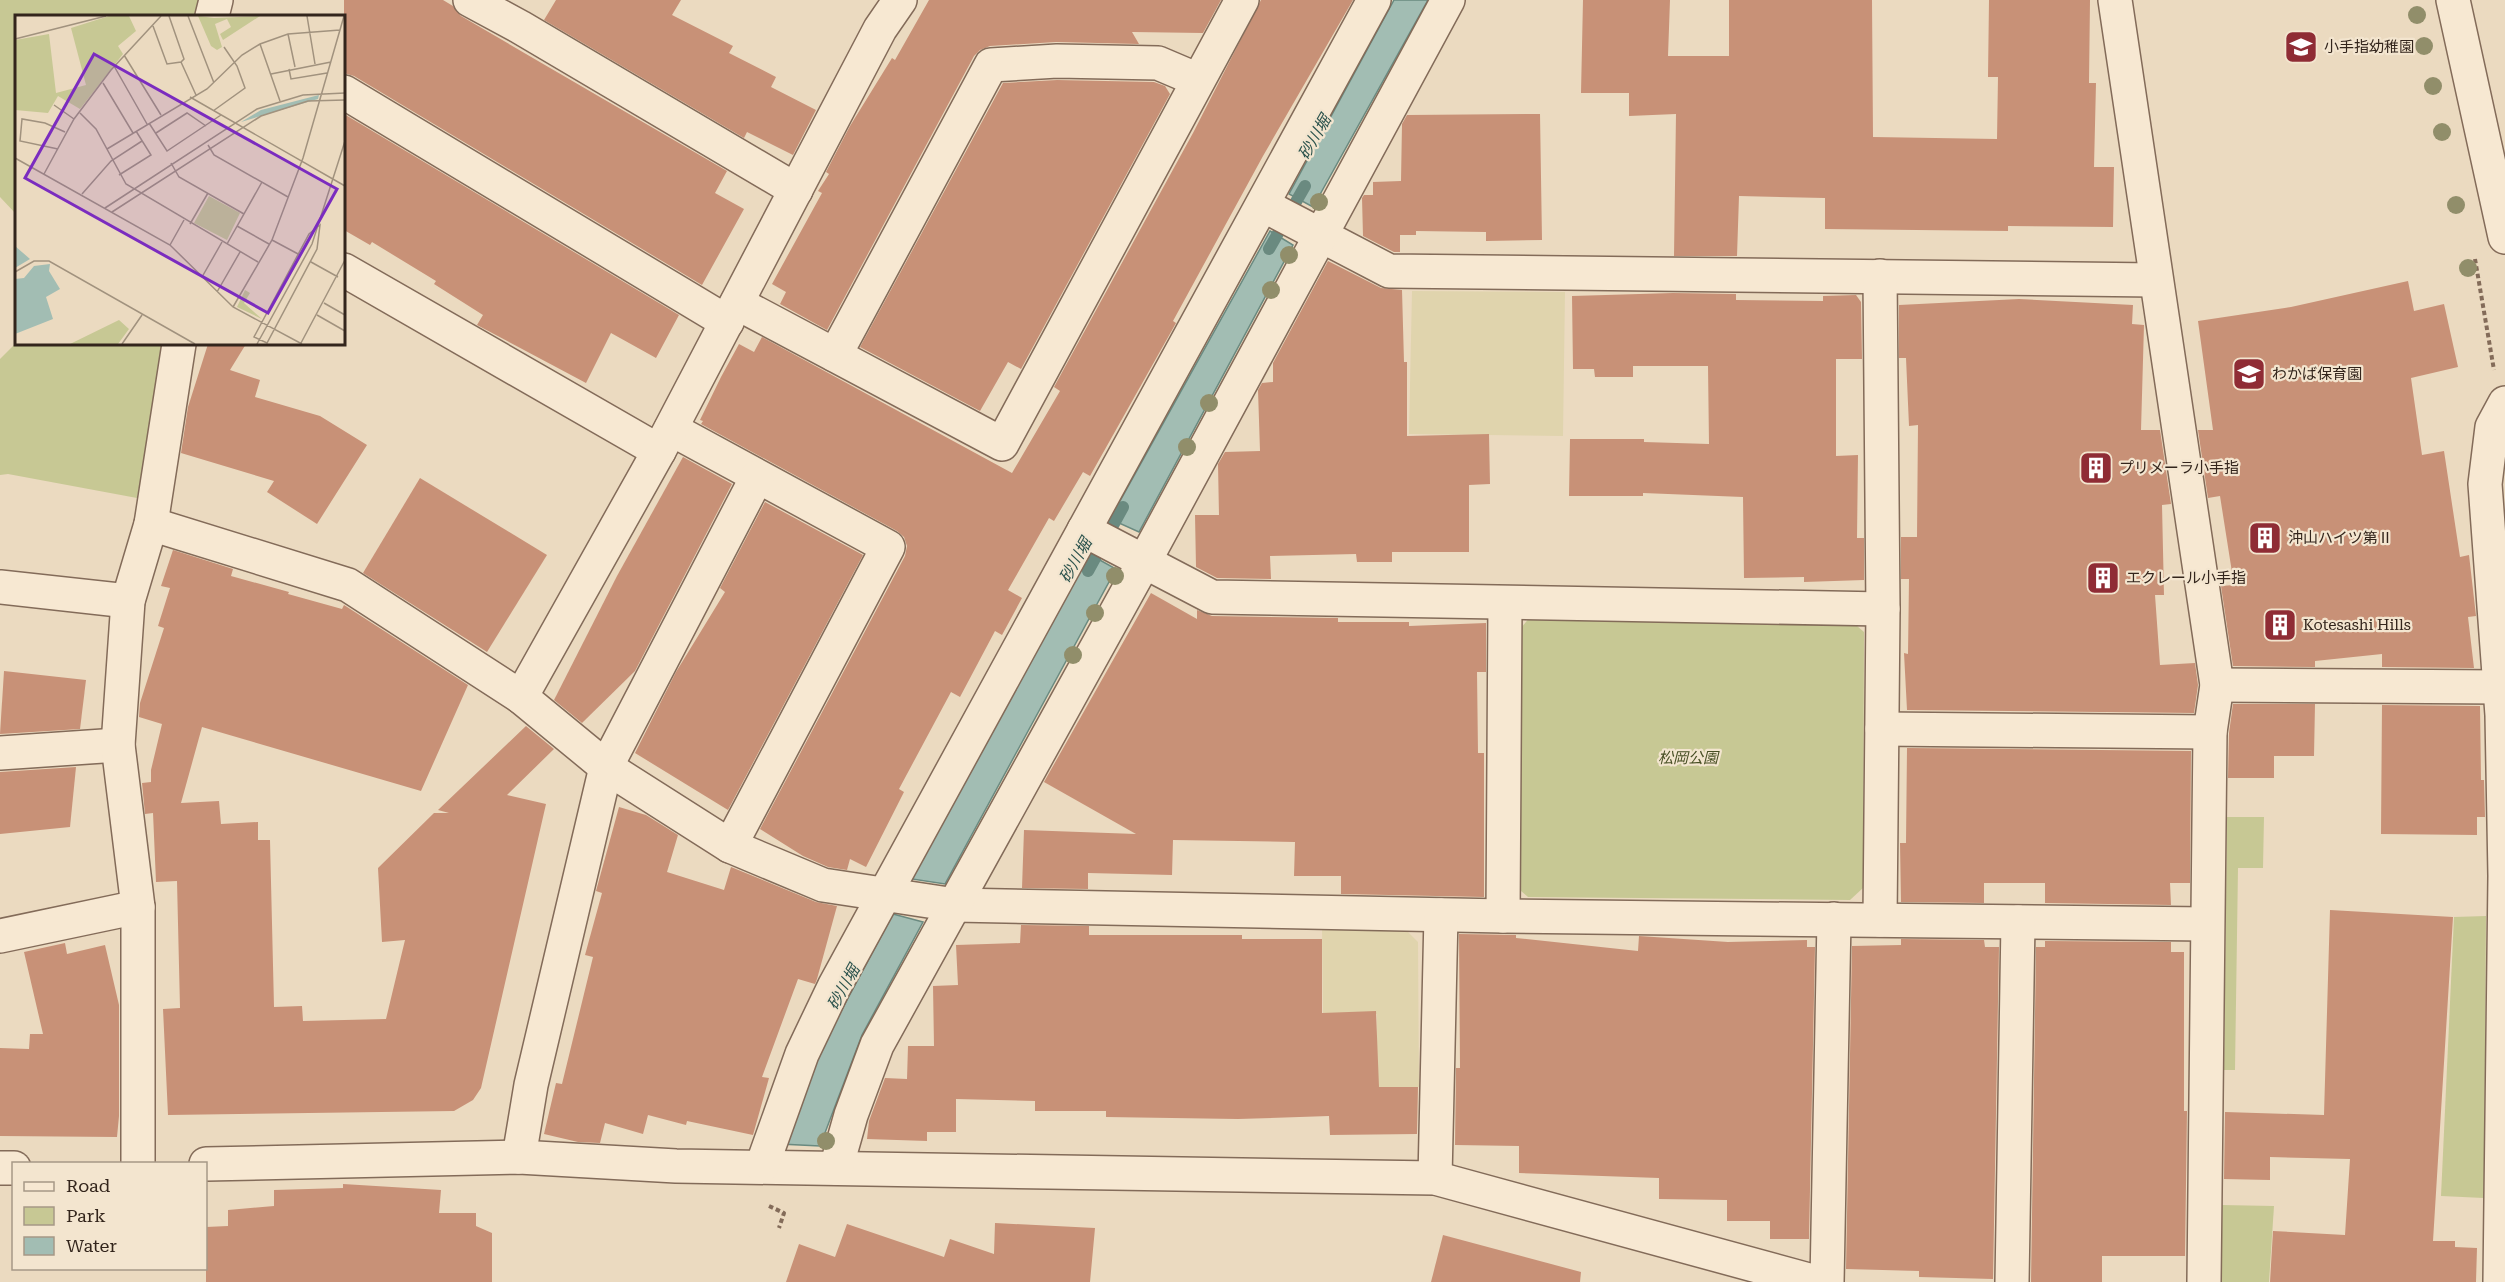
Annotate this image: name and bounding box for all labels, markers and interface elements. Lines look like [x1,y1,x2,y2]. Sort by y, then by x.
inset map [15,15,345,345]
school or university icon: 小手指幼稚園 [2283,29,2319,65]
place label: 小手指幼稚園 [2324,38,2414,56]
water label: 砂川堀 [1294,109,1336,163]
school or university icon: わかば保育園 [2231,356,2267,392]
place label: わかば保育園 [2272,365,2362,383]
building icon: プリメーラ小手指 [2078,450,2114,486]
place label: プリメーラ小手指 [2119,459,2239,477]
building icon: 沖山ハイツ第Ⅱ [2247,520,2283,556]
place label: 沖山ハイツ第Ⅱ [2288,529,2393,547]
water label: 砂川堀 [1055,532,1097,586]
building icon: エクレール小手指 [2085,560,2121,596]
place label: エクレール小手指 [2126,569,2246,587]
building icon: Kotesashi Hills [2262,607,2298,643]
place label: Kotesashi Hills [2303,616,2411,634]
park label: 松岡公園 [1658,749,1720,767]
water label: 砂川堀 [823,959,865,1013]
legend [12,1162,207,1270]
text: Road [66,1175,111,1196]
text: Park [66,1205,106,1226]
text: Water [66,1235,117,1256]

